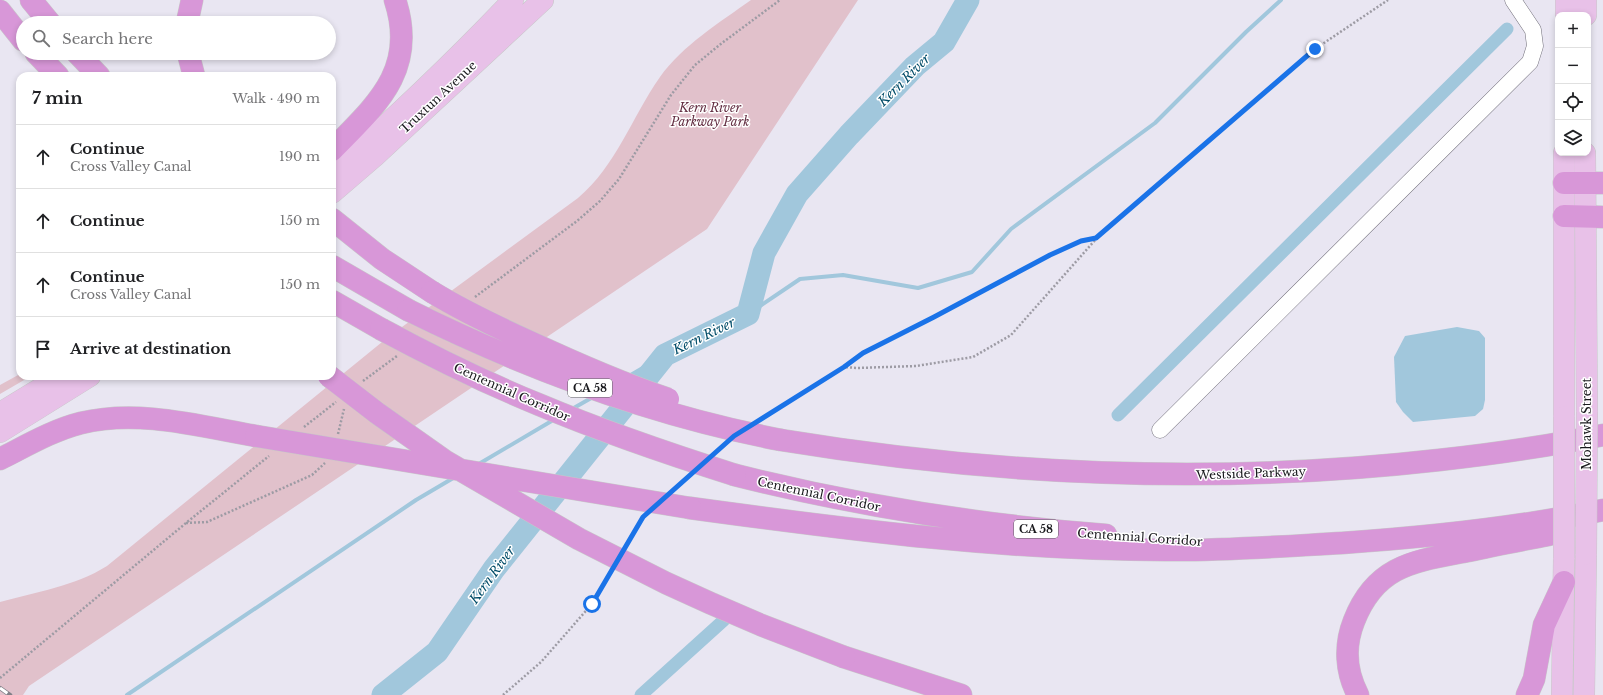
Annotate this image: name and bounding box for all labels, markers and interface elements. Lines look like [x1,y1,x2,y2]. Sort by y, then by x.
map controls [1555,12,1591,156]
button: + [1555,12,1591,48]
search box [16,16,336,60]
icon: search [30,27,52,49]
text: Search here [62,29,153,48]
route end [1306,40,1324,58]
button: − [1555,48,1591,84]
water label: Kern River [874,50,934,110]
street label: Truxtun Avenue [397,58,480,136]
button: locate [1555,84,1591,120]
text: 7 min [32,88,83,109]
text: Walk · 490 m [233,90,320,107]
park label: Kern River Parkway Park [670,100,749,129]
button: layers [1555,120,1591,156]
text: Continue [70,139,145,158]
icon: ahead [32,146,54,168]
text: 190 m [279,148,320,165]
text: Cross Valley Canal [70,158,192,175]
icon: ahead [32,210,54,232]
text: Continue [70,211,145,230]
text: 150 m [280,212,320,229]
text: Continue [70,267,145,286]
icon: ahead [32,274,54,296]
text: 150 m [280,276,320,293]
text: Cross Valley Canal [70,286,192,303]
water label: Kern River [669,313,739,359]
icon: arrive [32,338,54,360]
text: Arrive at destination [70,339,231,358]
street label: Centennial Corridor [452,360,573,424]
street label: Mohawk Street [1579,377,1594,470]
road number: CA 58 [568,379,612,397]
street label: Westside Parkway [1195,464,1307,482]
street label: Centennial Corridor [756,474,882,514]
road number: CA 58 [1014,520,1058,538]
street label: Centennial Corridor [1077,525,1203,549]
water label: Kern River [465,542,519,608]
route start [583,595,601,613]

